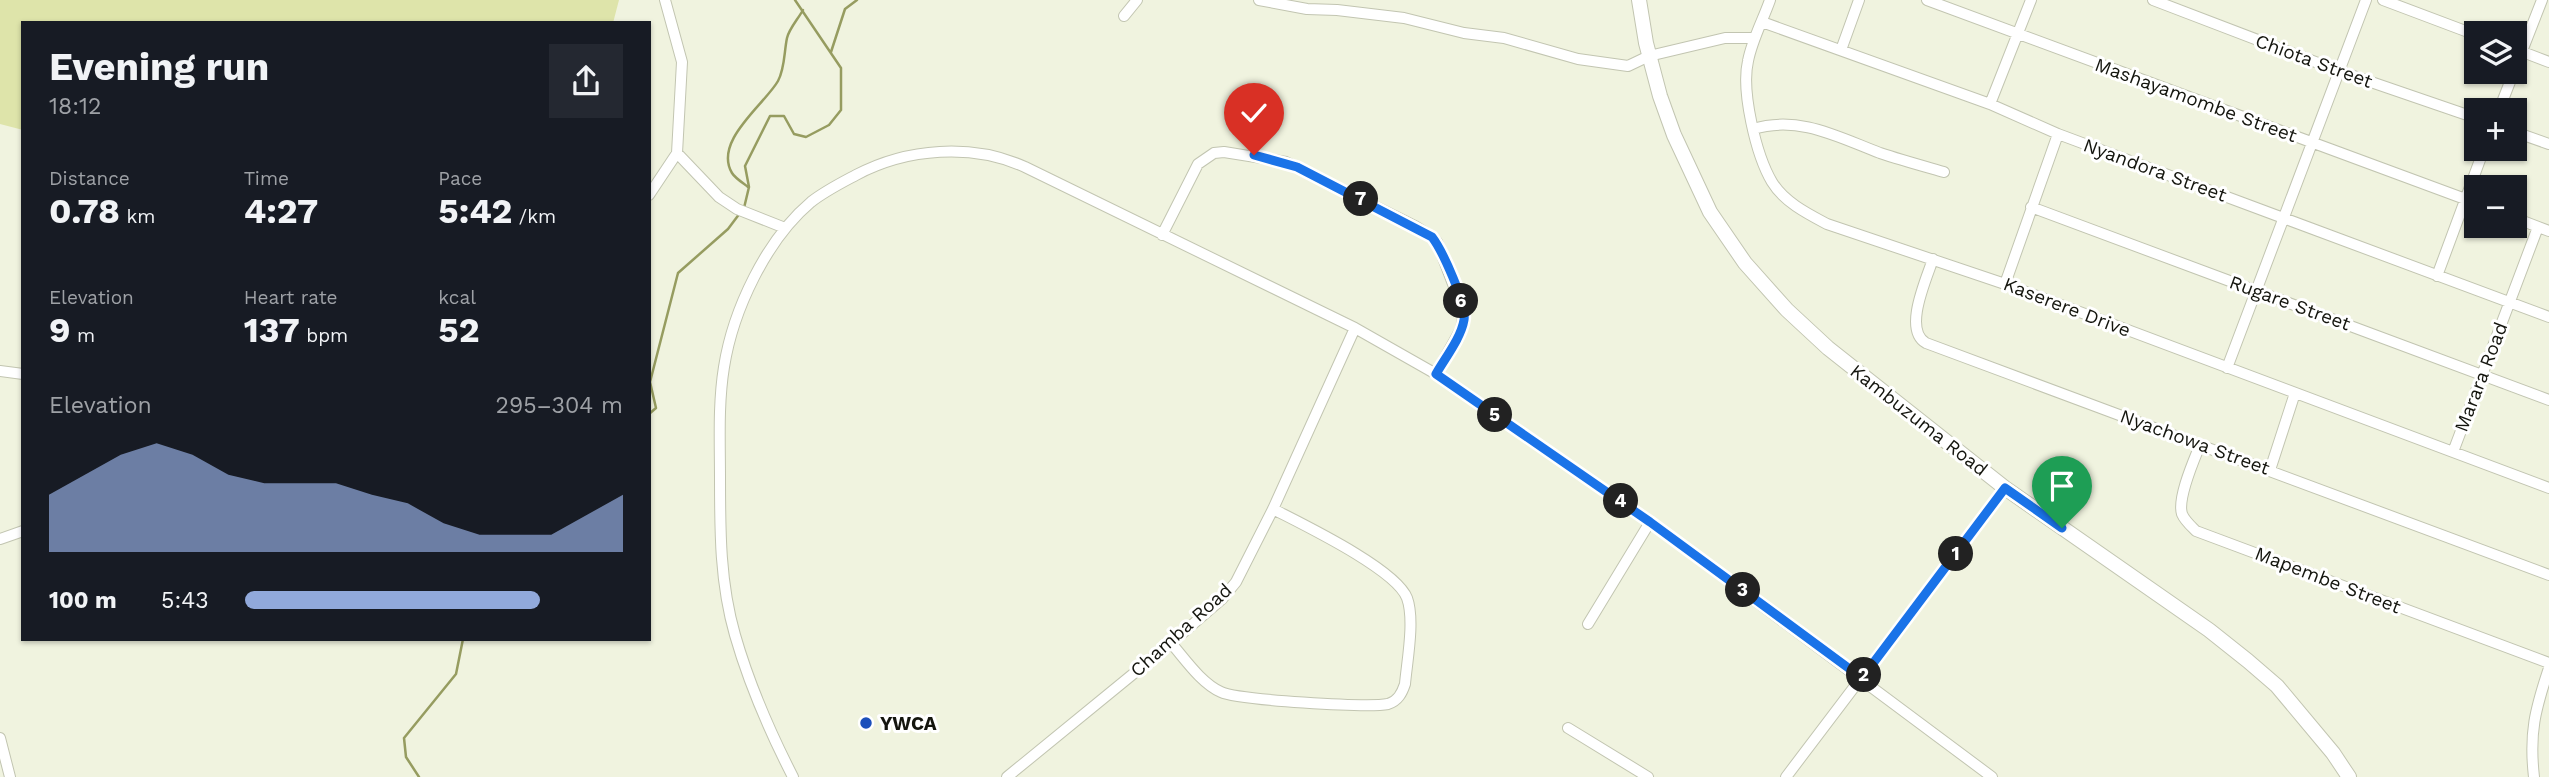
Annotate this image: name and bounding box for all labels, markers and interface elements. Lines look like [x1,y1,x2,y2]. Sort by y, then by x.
map controls [2464,21,2527,238]
button: layers [2464,21,2527,84]
street label: Chiota Street [2252,29,2376,93]
button: share [549,44,623,118]
text: Evening run [49,45,269,89]
street label: Mashayamombe Street [2092,53,2300,147]
pin [1224,83,1284,155]
text: 18:12 [49,93,101,120]
icon: check [1235,94,1273,132]
button: + [2464,98,2527,161]
street label: Nyandora Street [2080,133,2230,207]
text: Distance [49,167,130,190]
text: Time [244,167,289,190]
text: Pace [438,167,482,190]
button: − [2464,175,2527,238]
pin: 7 [1344,182,1378,216]
text: 7 [1355,187,1366,210]
text: 0.78 [49,190,120,232]
text: 4:27 [244,190,318,232]
text: 5:42 [438,190,512,232]
text: km [120,205,155,228]
text: /km [512,205,556,228]
street label: Rugare Street [2226,270,2354,336]
street label: Kaserere Drive [2000,272,2134,342]
pin: 6 [1444,284,1478,318]
text: Elevation [49,286,134,309]
text: Heart rate [244,286,338,309]
text: kcal [438,286,476,309]
text: 6 [1455,289,1466,312]
text: 9 [49,309,71,351]
text: 137 [244,309,300,351]
text: 52 [438,309,480,351]
street label: Marara Road [2450,319,2512,435]
text: m [71,324,95,347]
text: bpm [300,324,348,347]
street label: Kambuzuma Road [1846,359,1992,481]
text: Elevation [49,392,152,419]
text: 295–304 m [496,392,623,419]
pin: 5 [1478,398,1512,432]
text: 5 [1489,403,1500,426]
street label: Nyachowa Street [2117,404,2273,480]
pin [2032,456,2092,528]
icon: arrive [2043,467,2081,505]
pin: 4 [1604,484,1638,518]
text: 4 [1614,489,1627,512]
pin: 1 [1938,536,1974,572]
text: 1 [1951,542,1960,565]
street label: Mapembe Street [2252,542,2404,618]
pin: 3 [1726,572,1760,608]
street label: Chamba Road [1125,578,1237,682]
text: 3 [1737,578,1748,601]
text: 100 m [49,587,117,614]
text: 5:43 [161,587,209,614]
pin: 2 [1846,658,1882,692]
text: 2 [1858,663,1869,686]
place label: YWCA [880,712,937,735]
marker: YWCA [858,715,874,731]

